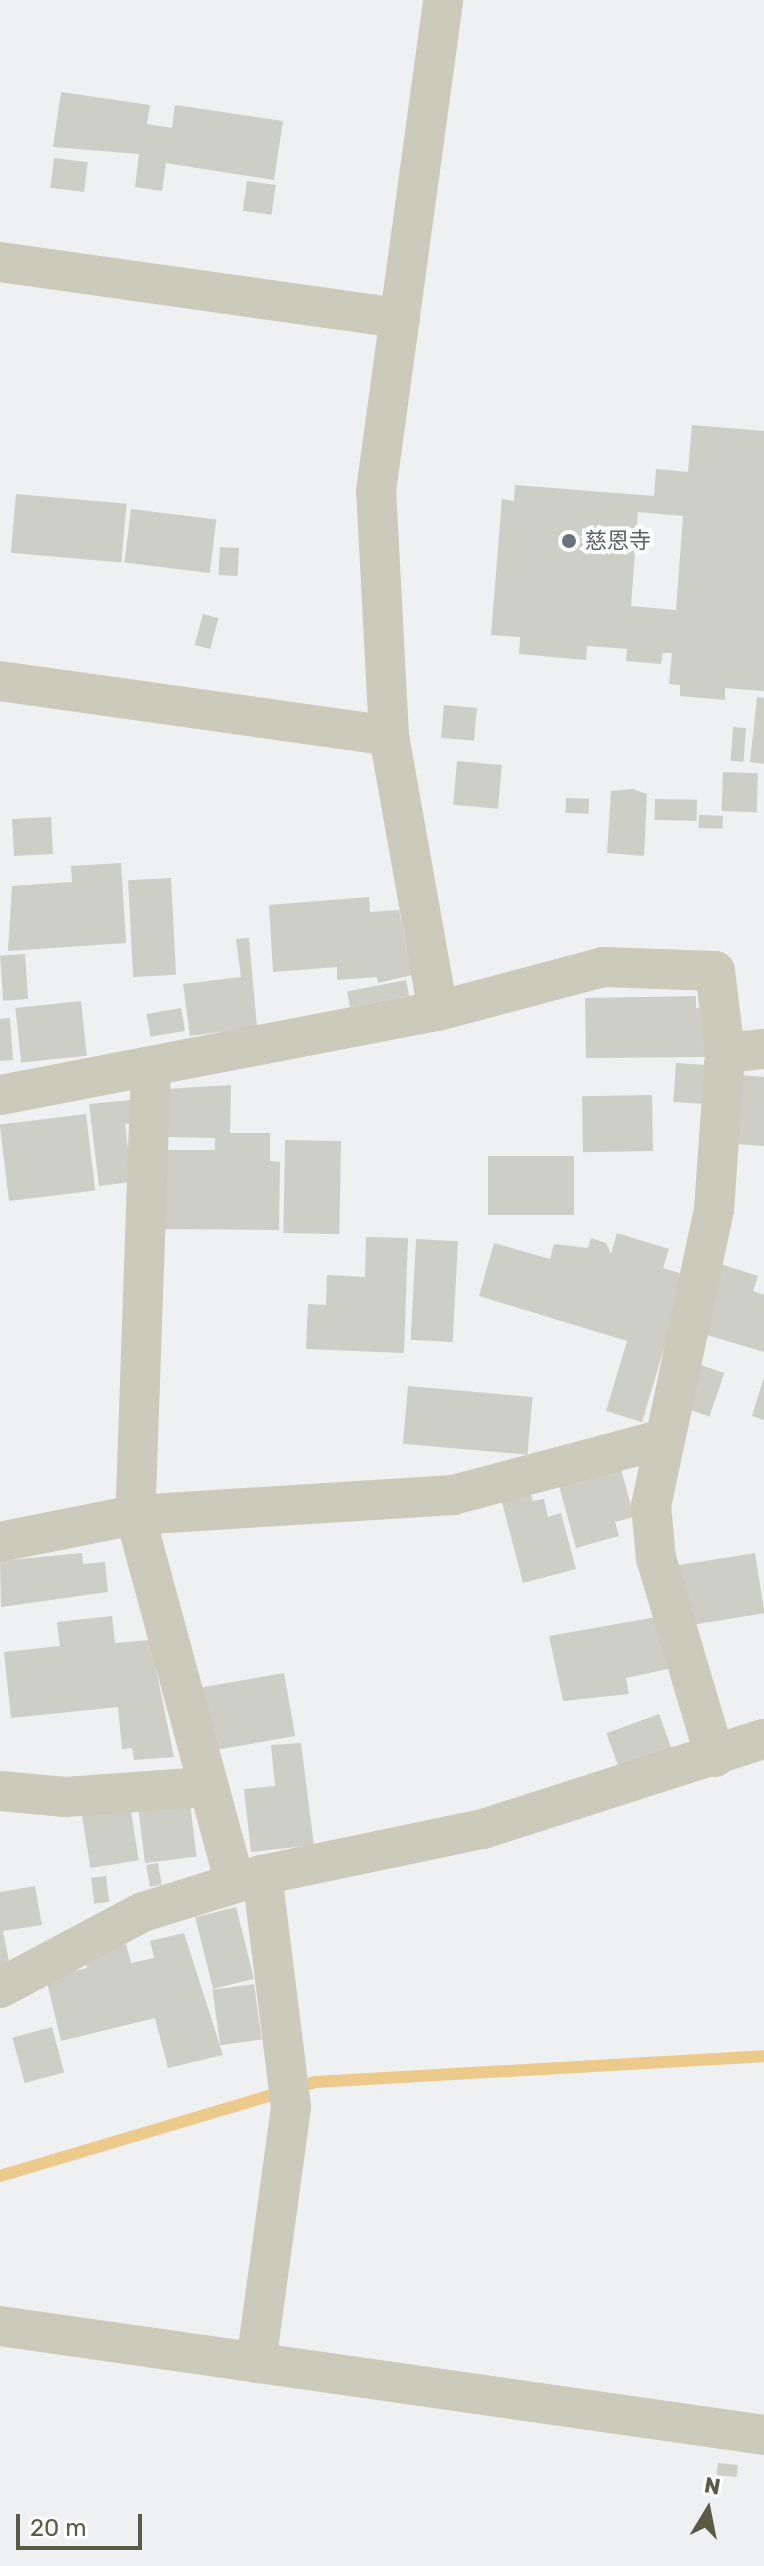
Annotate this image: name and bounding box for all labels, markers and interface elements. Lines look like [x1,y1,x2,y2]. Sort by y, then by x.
place label: 慈恩寺 [585,528,651,554]
marker: 慈恩寺 [560,532,578,550]
north arrow [668,2470,748,2550]
text: N [702,2471,722,2501]
scale bar [20,2498,146,2548]
text: 20 m [30,2514,87,2542]

